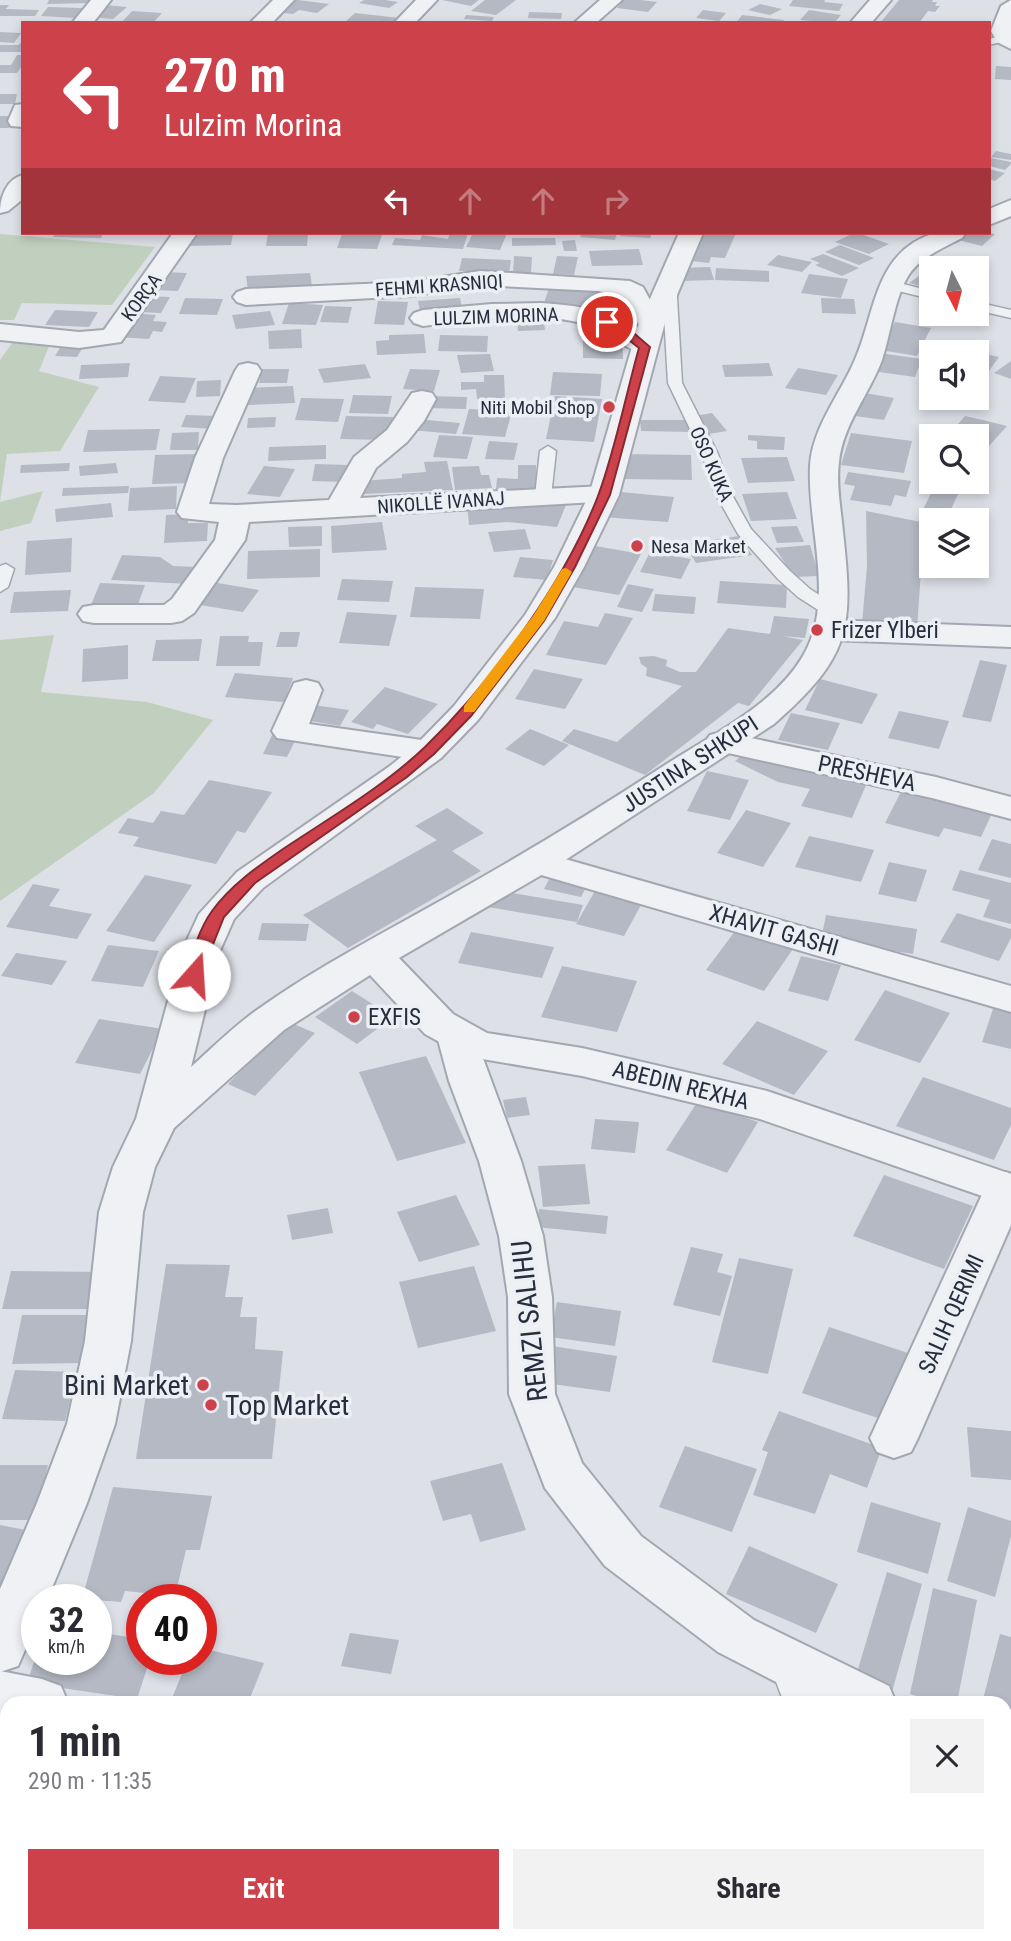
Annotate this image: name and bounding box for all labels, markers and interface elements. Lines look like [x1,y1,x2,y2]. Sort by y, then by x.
text: 270 m [164,47,286,104]
icon: left [49,49,140,140]
text: Lulzim Morina [164,106,342,144]
icon: left [378,182,416,220]
icon: ahead [451,182,489,220]
icon: ahead [524,182,562,220]
icon: right [597,182,635,220]
north arrow [919,256,989,326]
map controls [919,256,989,578]
street label: KORÇA [116,269,166,326]
street label: FEHMI KRASNIQI [374,270,504,301]
pin [577,292,637,352]
street label: LULZIM MORINA [433,303,559,330]
icon: arrive [588,303,626,341]
button: sound [919,340,989,410]
place label: Niti Mobil Shop [480,396,595,419]
marker: Niti Mobil Shop [601,399,617,415]
street label: OSO KUKA [685,423,738,505]
button: search [919,424,989,494]
street label: NIKOLLË IVANAJ [377,487,506,518]
button: layers [919,508,989,578]
place label: Nesa Market [651,535,746,558]
marker: Nesa Market [629,538,645,554]
place label: Frizer Ylberi [831,617,939,644]
marker: Frizer Ylberi [809,622,825,638]
street label: JUSTINA SHKUPI [617,710,763,818]
street label: PRESHEVA [816,750,918,797]
street label: XHAVIT GASHI [706,899,842,962]
position arrow [157,938,231,1012]
place label: EXFIS [368,1004,421,1031]
marker: EXFIS [346,1009,362,1025]
street label: ABEDIN REXHA [610,1055,752,1115]
street label: REMZI SALIHU [505,1239,554,1403]
street label: SALIH QERIMI [913,1250,990,1378]
place label: Bini Market [64,1369,189,1402]
marker: Bini Market [195,1377,211,1393]
place label: Top Market [225,1389,349,1422]
marker: Top Market [203,1397,219,1413]
speed limit sign: 40 [126,1584,217,1675]
text: 32 [49,1600,84,1641]
text: km/h [48,1636,85,1657]
text: 1 min [28,1717,121,1766]
button: close [910,1719,984,1793]
text: 290 m · 11:35 [28,1768,152,1795]
button: Exit [28,1849,499,1929]
button: Share [513,1849,984,1929]

